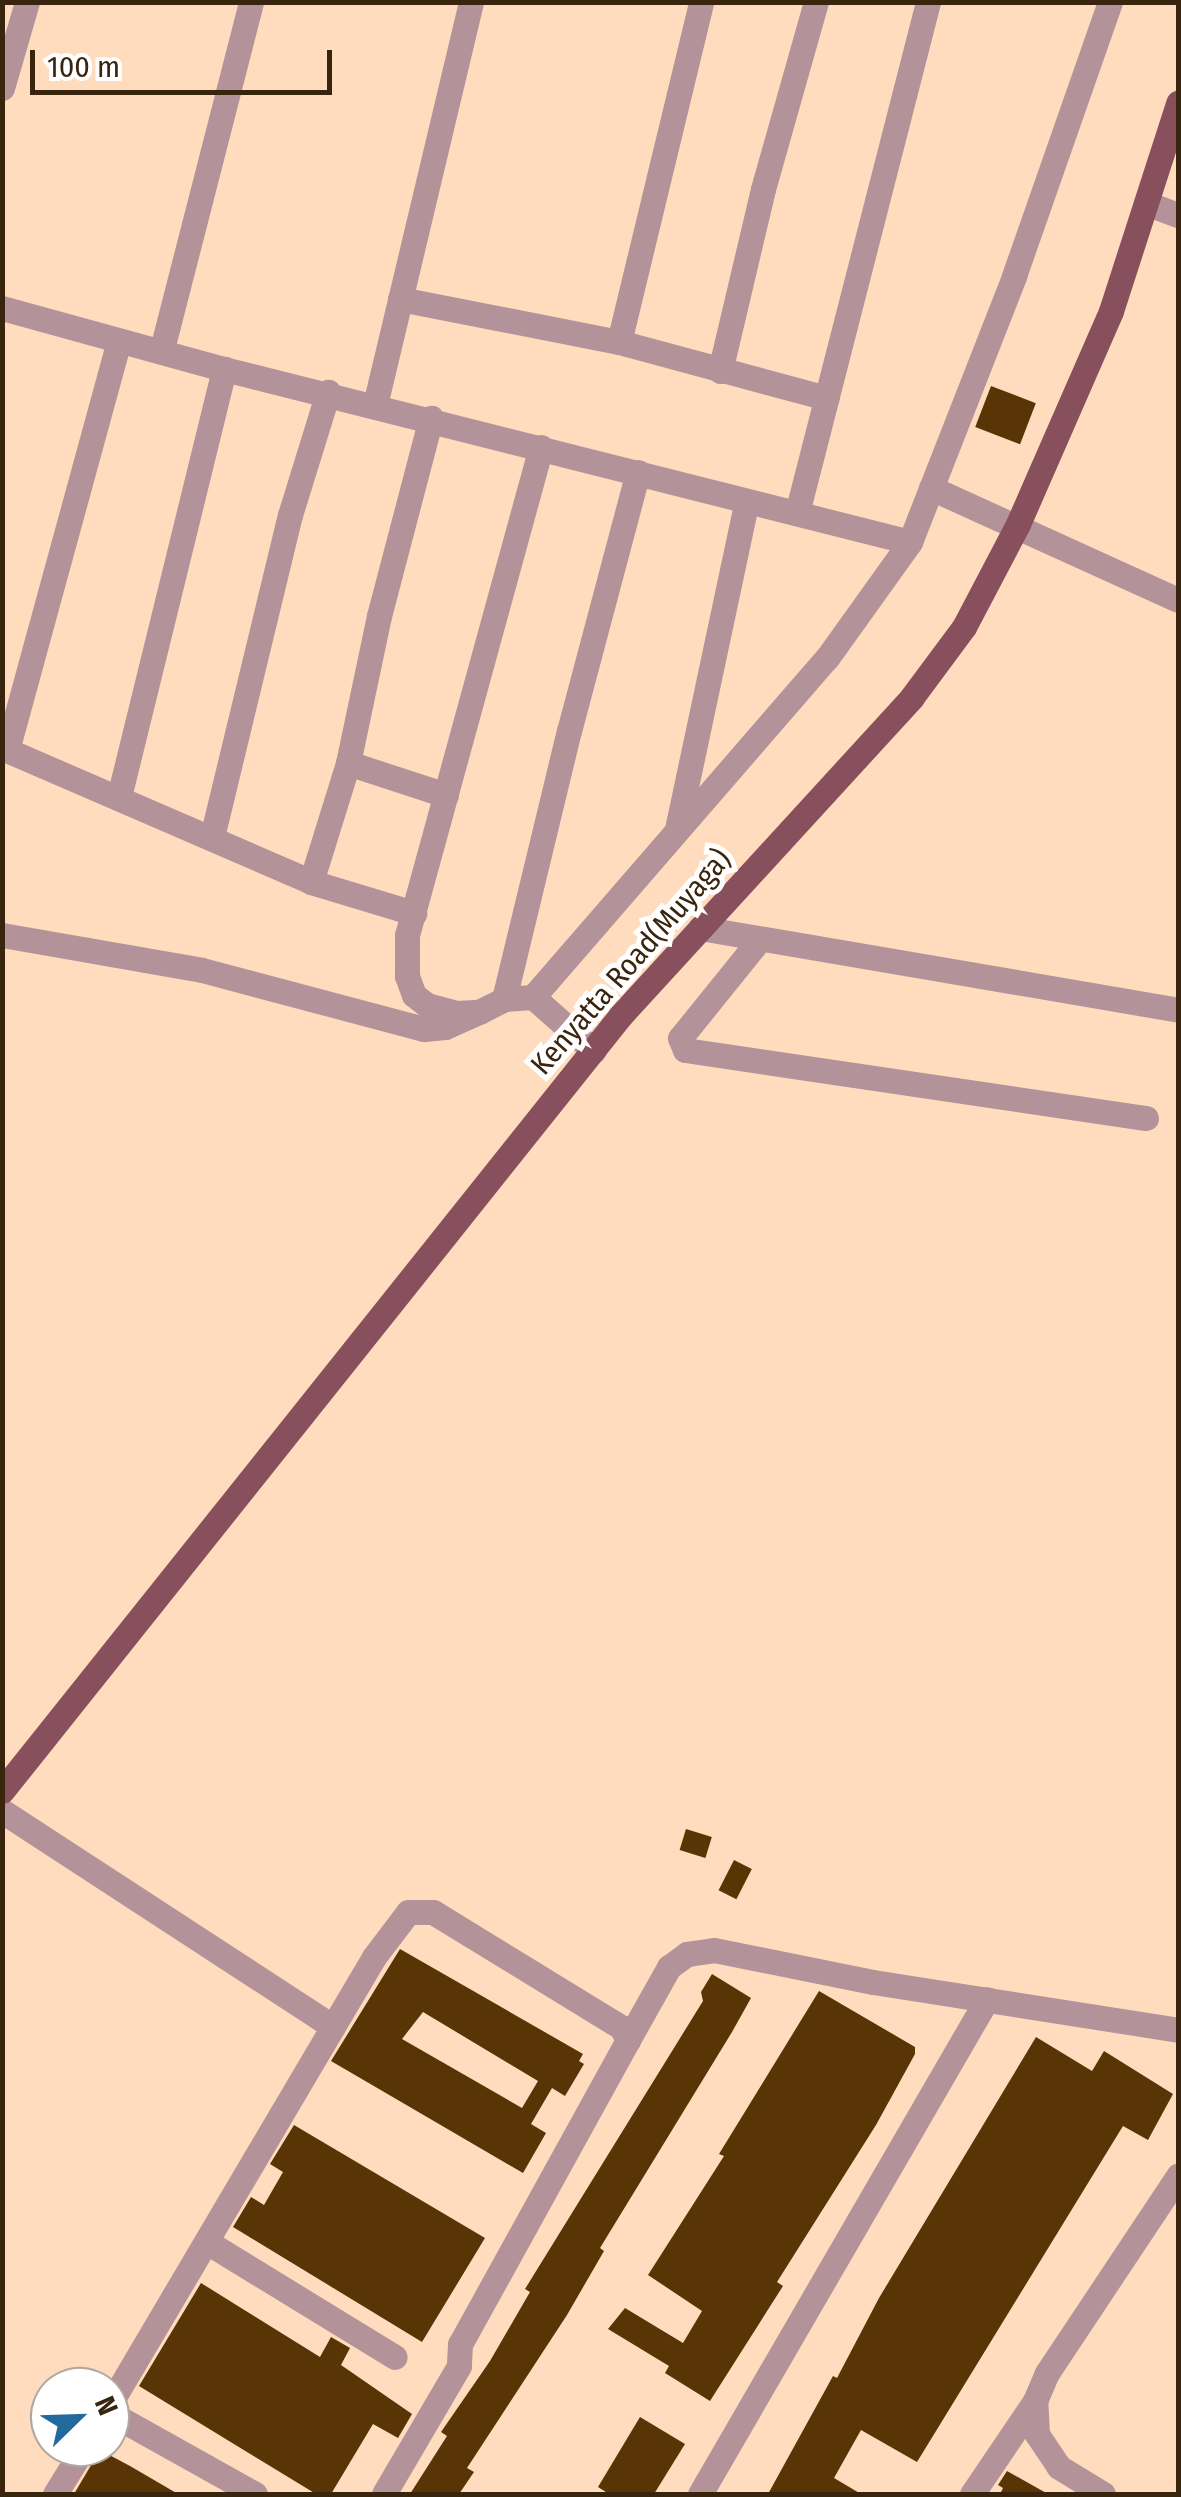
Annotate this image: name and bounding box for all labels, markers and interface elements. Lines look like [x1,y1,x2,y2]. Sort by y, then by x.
scale bar [35,30,338,92]
text: 100 m [47,49,120,85]
street label: Kenyatta Road(Muyaga) [523,842,739,1082]
north arrow [30,2367,130,2467]
text: N [88,2392,125,2420]

